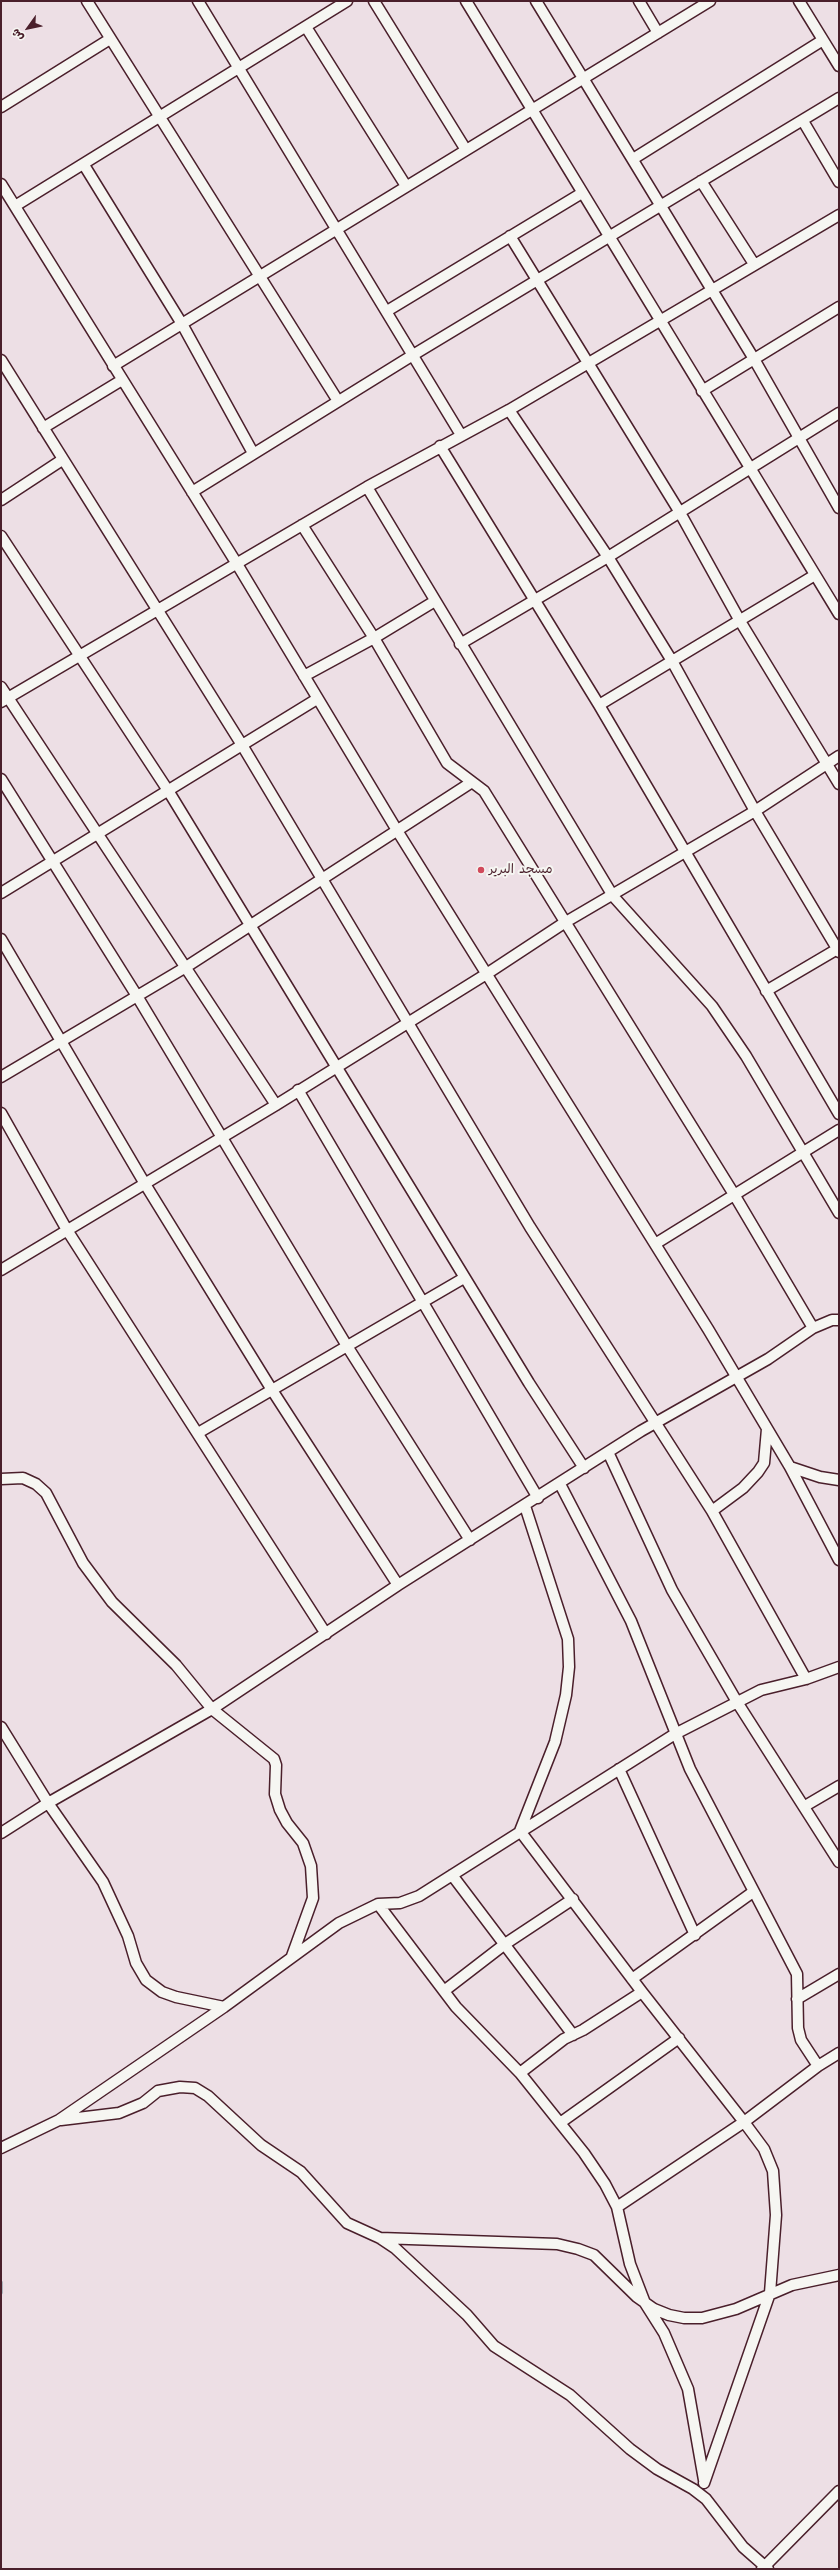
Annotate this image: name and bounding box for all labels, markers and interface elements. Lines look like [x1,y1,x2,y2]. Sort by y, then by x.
north arrow [8,8,48,48]
text: ش [8,26,27,44]
place label: مسجد البرير [489,862,552,878]
marker: مسجد البرير [476,865,486,875]

